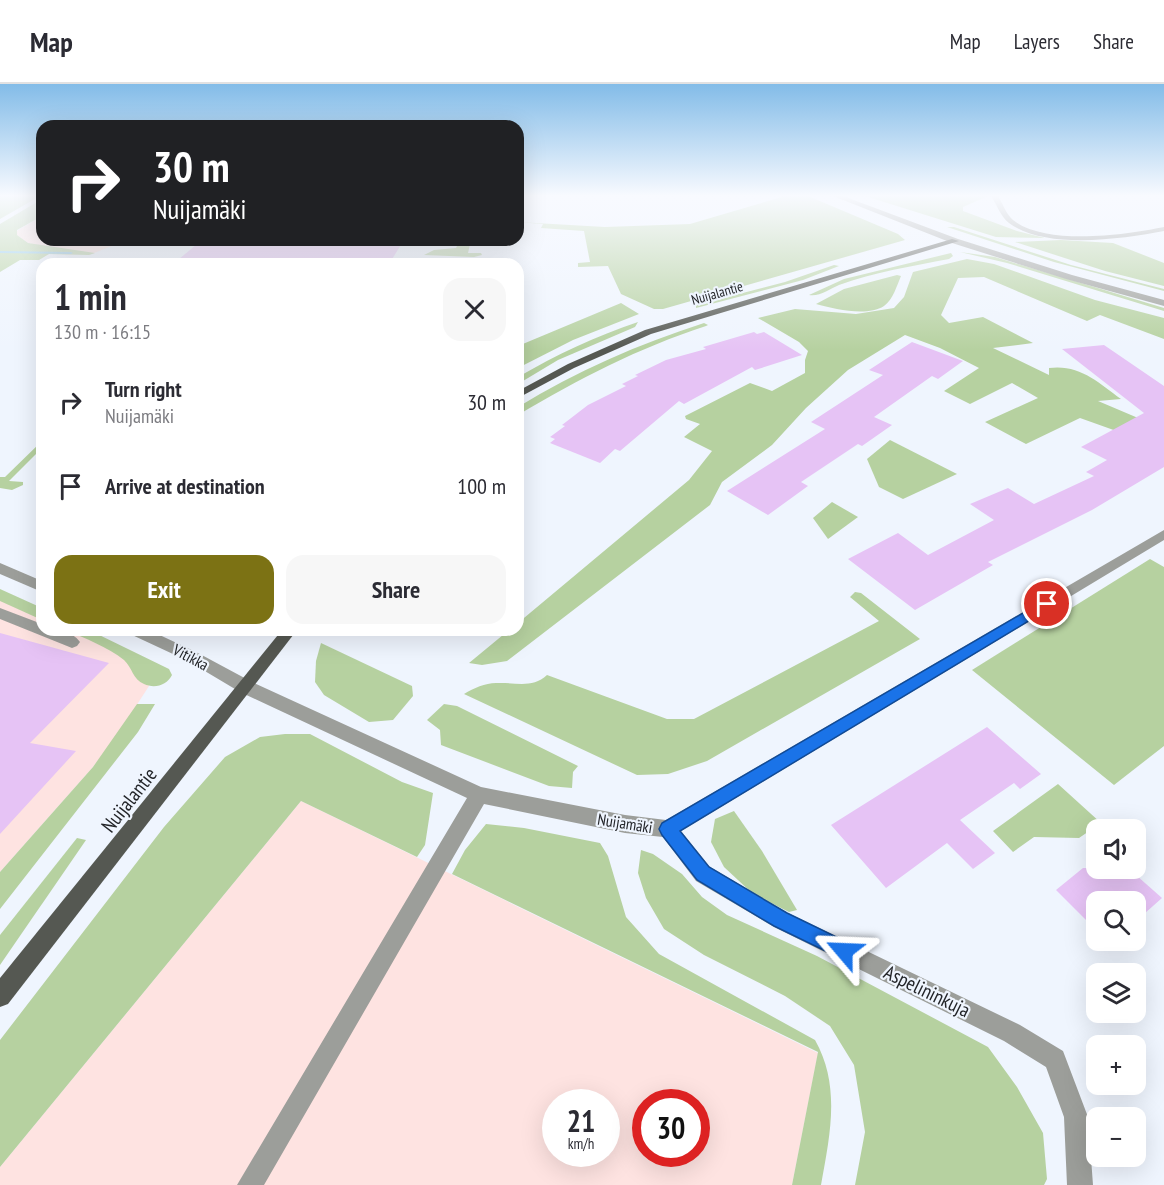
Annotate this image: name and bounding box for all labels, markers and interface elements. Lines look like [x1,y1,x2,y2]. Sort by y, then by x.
text: Map [30,23,73,60]
text: Map [950,28,981,55]
text: Layers [1014,28,1060,55]
text: Share [1093,28,1134,55]
text: 30 m [153,139,230,194]
icon: right [54,144,132,222]
text: Nuijamäki [153,192,246,226]
text: 1 min [54,273,127,320]
street label: Nuijalantie [689,277,745,309]
button: close [443,278,506,341]
text: 130 m · 16:15 [54,319,151,345]
text: Turn right [105,375,182,403]
icon: right [54,386,87,419]
text: 30 m [467,388,506,416]
text: Nuijamäki [105,403,174,429]
icon: arrive [54,470,87,503]
text: Arrive at destination [105,472,265,500]
text: 100 m [457,472,506,500]
button: Exit [54,555,274,624]
button: Share [286,555,506,624]
pin [1021,578,1072,629]
icon: arrive [1030,587,1063,620]
street label: Vitikka [169,639,212,675]
street label: Nuijalantie [95,762,163,838]
street label: Nuijamäki [596,809,654,837]
map controls [1086,819,1146,1167]
button: sound [1086,819,1146,879]
button: search [1086,891,1146,951]
position arrow [812,919,876,983]
street label: Aspelininkuja [880,959,974,1023]
button: layers [1086,963,1146,1023]
button: + [1086,1035,1146,1095]
speed limit sign: 30 [632,1089,710,1167]
text: 21 [567,1101,595,1140]
button: − [1086,1107,1146,1167]
text: km/h [568,1134,594,1153]

